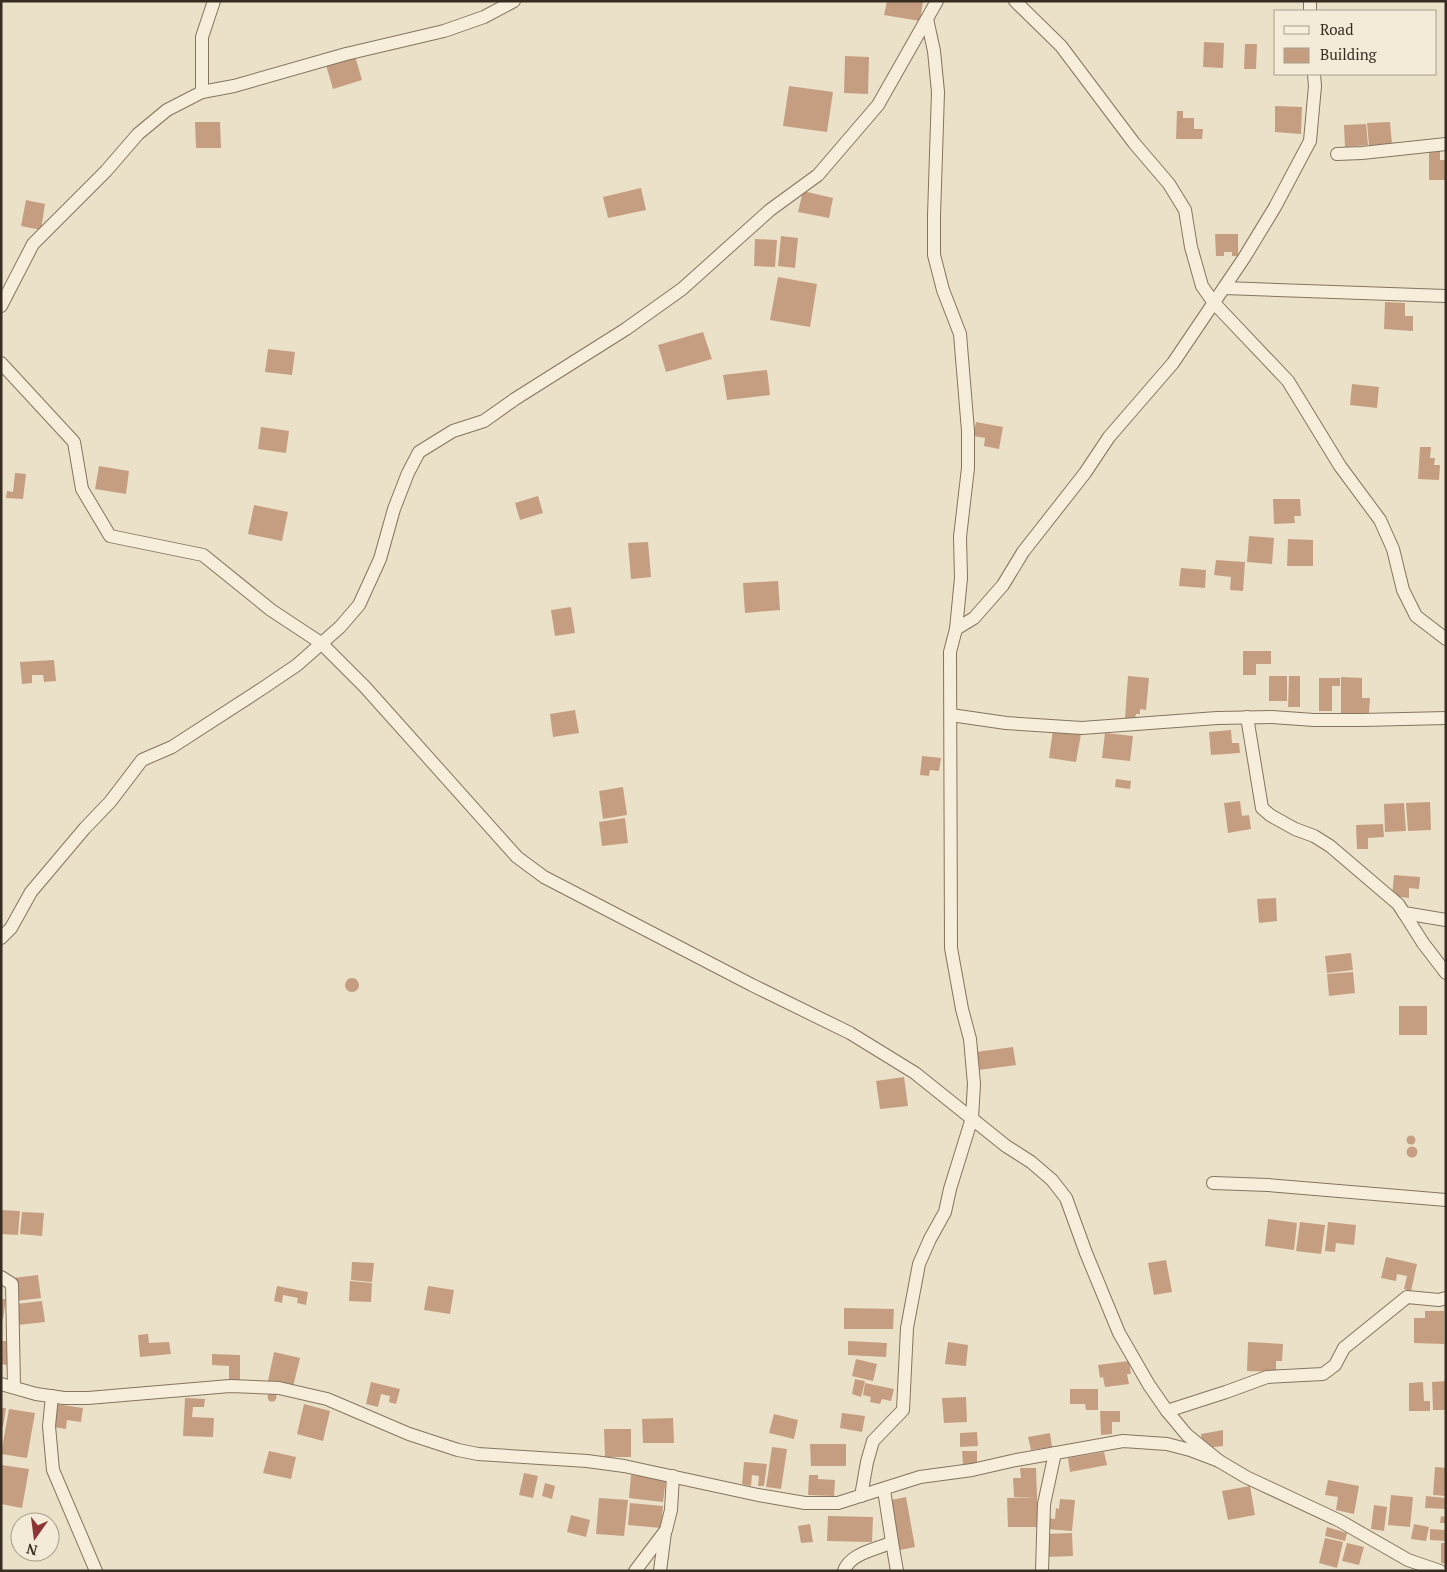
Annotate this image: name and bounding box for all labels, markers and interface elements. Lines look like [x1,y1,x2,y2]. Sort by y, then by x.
legend [1274,10,1437,75]
text: Road [1320,19,1353,39]
text: Building [1320,44,1378,64]
north arrow [10,1512,60,1562]
text: N [24,1540,39,1561]

